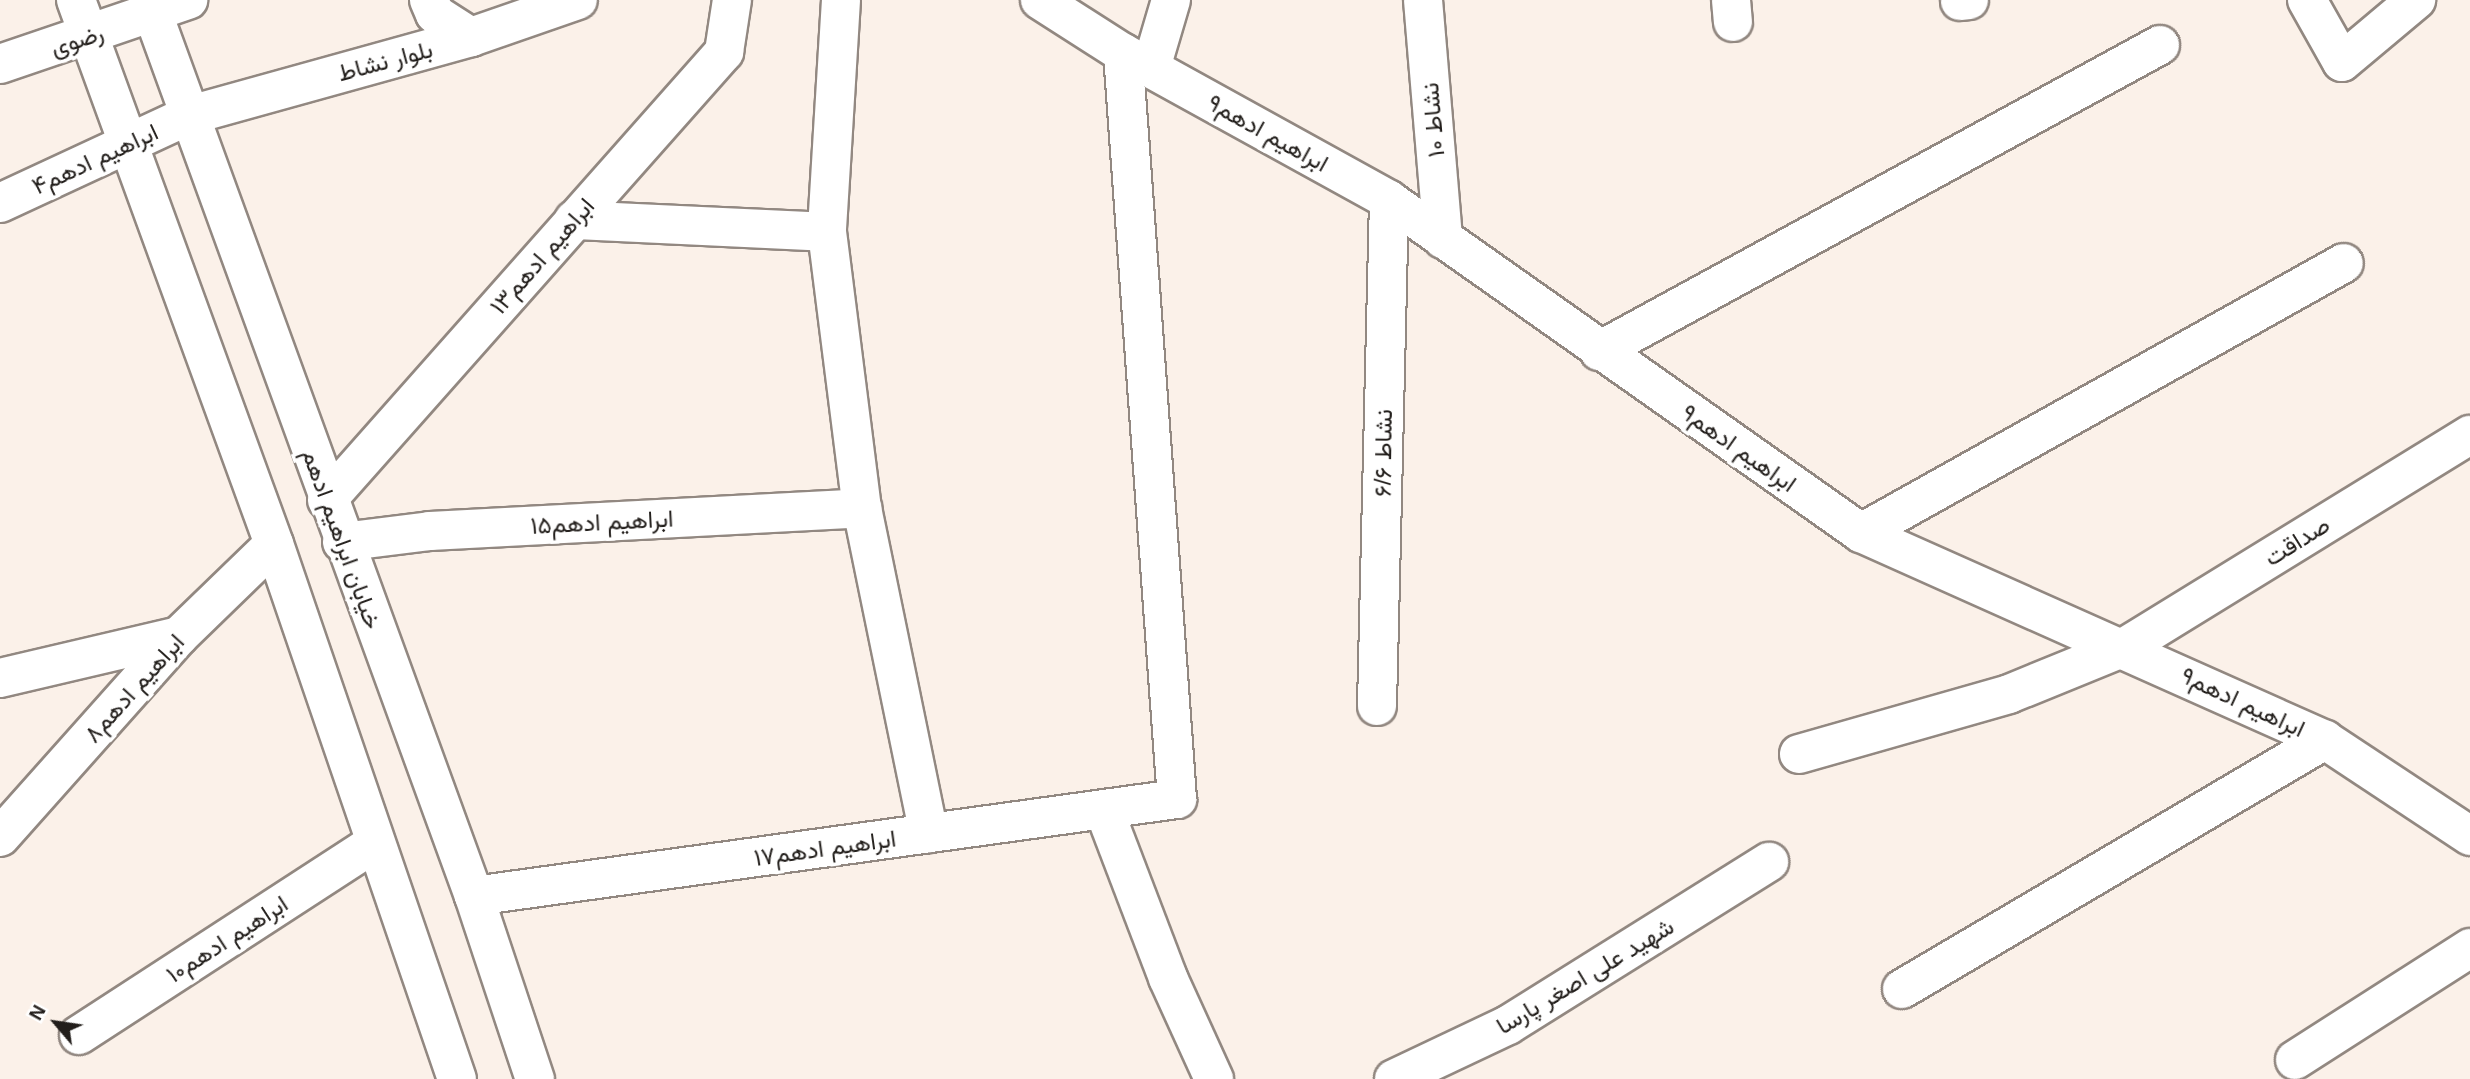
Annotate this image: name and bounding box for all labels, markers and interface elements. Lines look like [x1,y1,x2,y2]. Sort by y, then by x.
street label: رضوی [47,18,107,62]
street label: بلوار نشاط [334,35,436,87]
street label: نشاط ۱۰ [1415,81,1451,159]
street label: ابراهیم ادهم۹ [1203,88,1333,178]
street label: ابراهیم ادهم۴ [27,117,163,201]
street label: ابراهیم ادهم۱۳ [484,192,600,320]
street label: ابراهیم ادهم۹ [1676,398,1802,498]
street label: نشاط ۶/۶ [1368,409,1398,497]
street label: خیابان ابراهیم ادهم [296,445,388,633]
street label: ابراهیم ادهم۱۵ [530,504,674,540]
street label: صداقت [2259,510,2335,572]
street label: ابراهیم ادهم۸ [78,628,190,748]
street label: ابراهیم ادهم۹ [2176,661,2310,743]
street label: ابراهیم ادهم۱۷ [752,824,898,872]
street label: ابراهیم ادهم۱۰ [161,889,293,989]
street label: شهید علی اصغر پارسا [1491,912,1679,1040]
north arrow [21,988,91,1058]
text: N [25,1001,50,1024]

